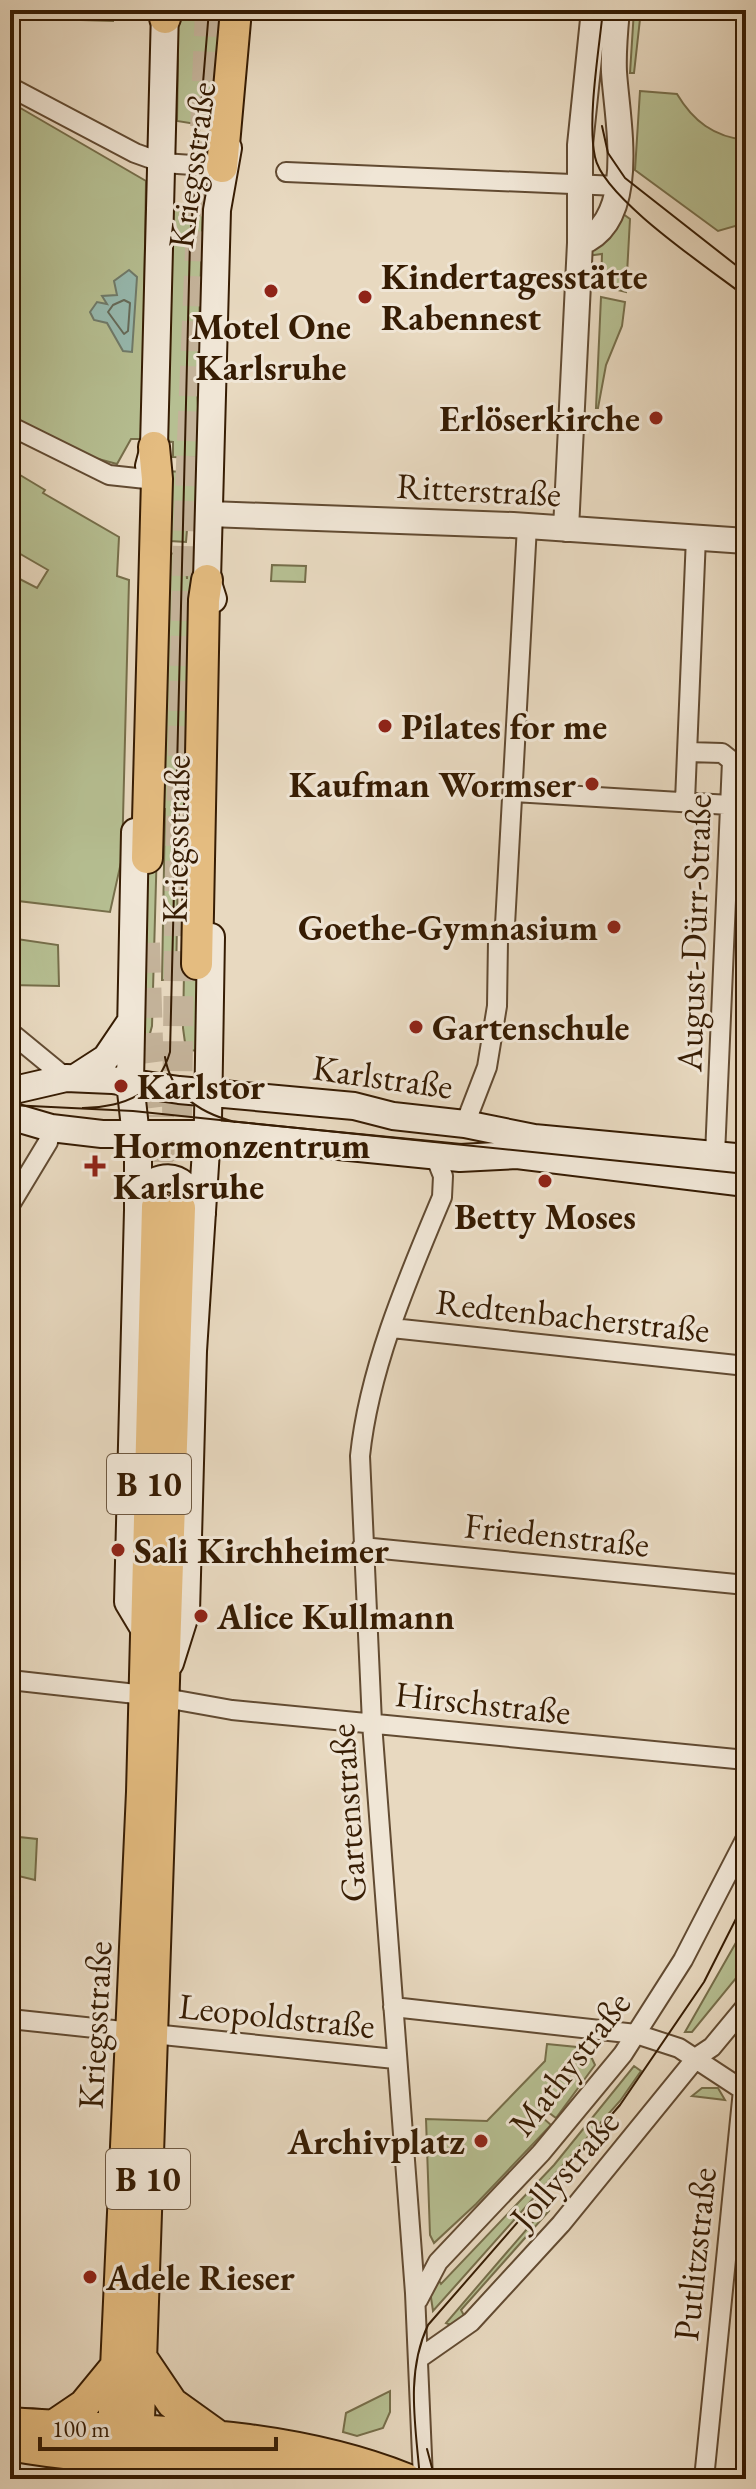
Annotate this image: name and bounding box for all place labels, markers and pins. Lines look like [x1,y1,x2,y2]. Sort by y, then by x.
place label: Kindertagesstätte Rabennest [381,253,648,341]
marker: Motel One Karlsruhe [262,282,280,300]
marker: Kindertagesstätte Rabennest [356,288,374,306]
place label: Motel One Karlsruhe [191,303,351,391]
place label: Erlöserkirche [439,395,640,442]
marker: Erlöserkirche [647,409,665,427]
place label: Pilates for me [401,703,607,750]
marker: Pilates for me [376,717,394,735]
place label: Kaufman Wormser [289,761,576,808]
marker: Kaufman Wormser [583,775,601,793]
place label: Goethe-Gymnasium [298,904,598,951]
marker: Goethe-Gymnasium [605,918,623,936]
place label: Gartenschule [432,1004,630,1051]
marker: Gartenschule [407,1018,425,1036]
place label: Karlstor [137,1063,265,1110]
marker: Karlstor [112,1077,130,1095]
place label: Hormonzentrum Karlsruhe [113,1122,370,1210]
marker: Hormonzentrum Karlsruhe [84,1155,106,1177]
marker: Betty Moses [536,1172,554,1190]
place label: Betty Moses [454,1193,636,1240]
place label: Sali Kirchheimer [134,1527,389,1574]
marker: Sali Kirchheimer [109,1541,127,1559]
place label: Alice Kullmann [216,1593,455,1640]
marker: Alice Kullmann [192,1607,210,1625]
place label: Archivplatz [286,2118,465,2165]
marker: Archivplatz [472,2132,490,2150]
place label: Adele Rieser [105,2254,295,2301]
marker: Adele Rieser [81,2268,99,2286]

